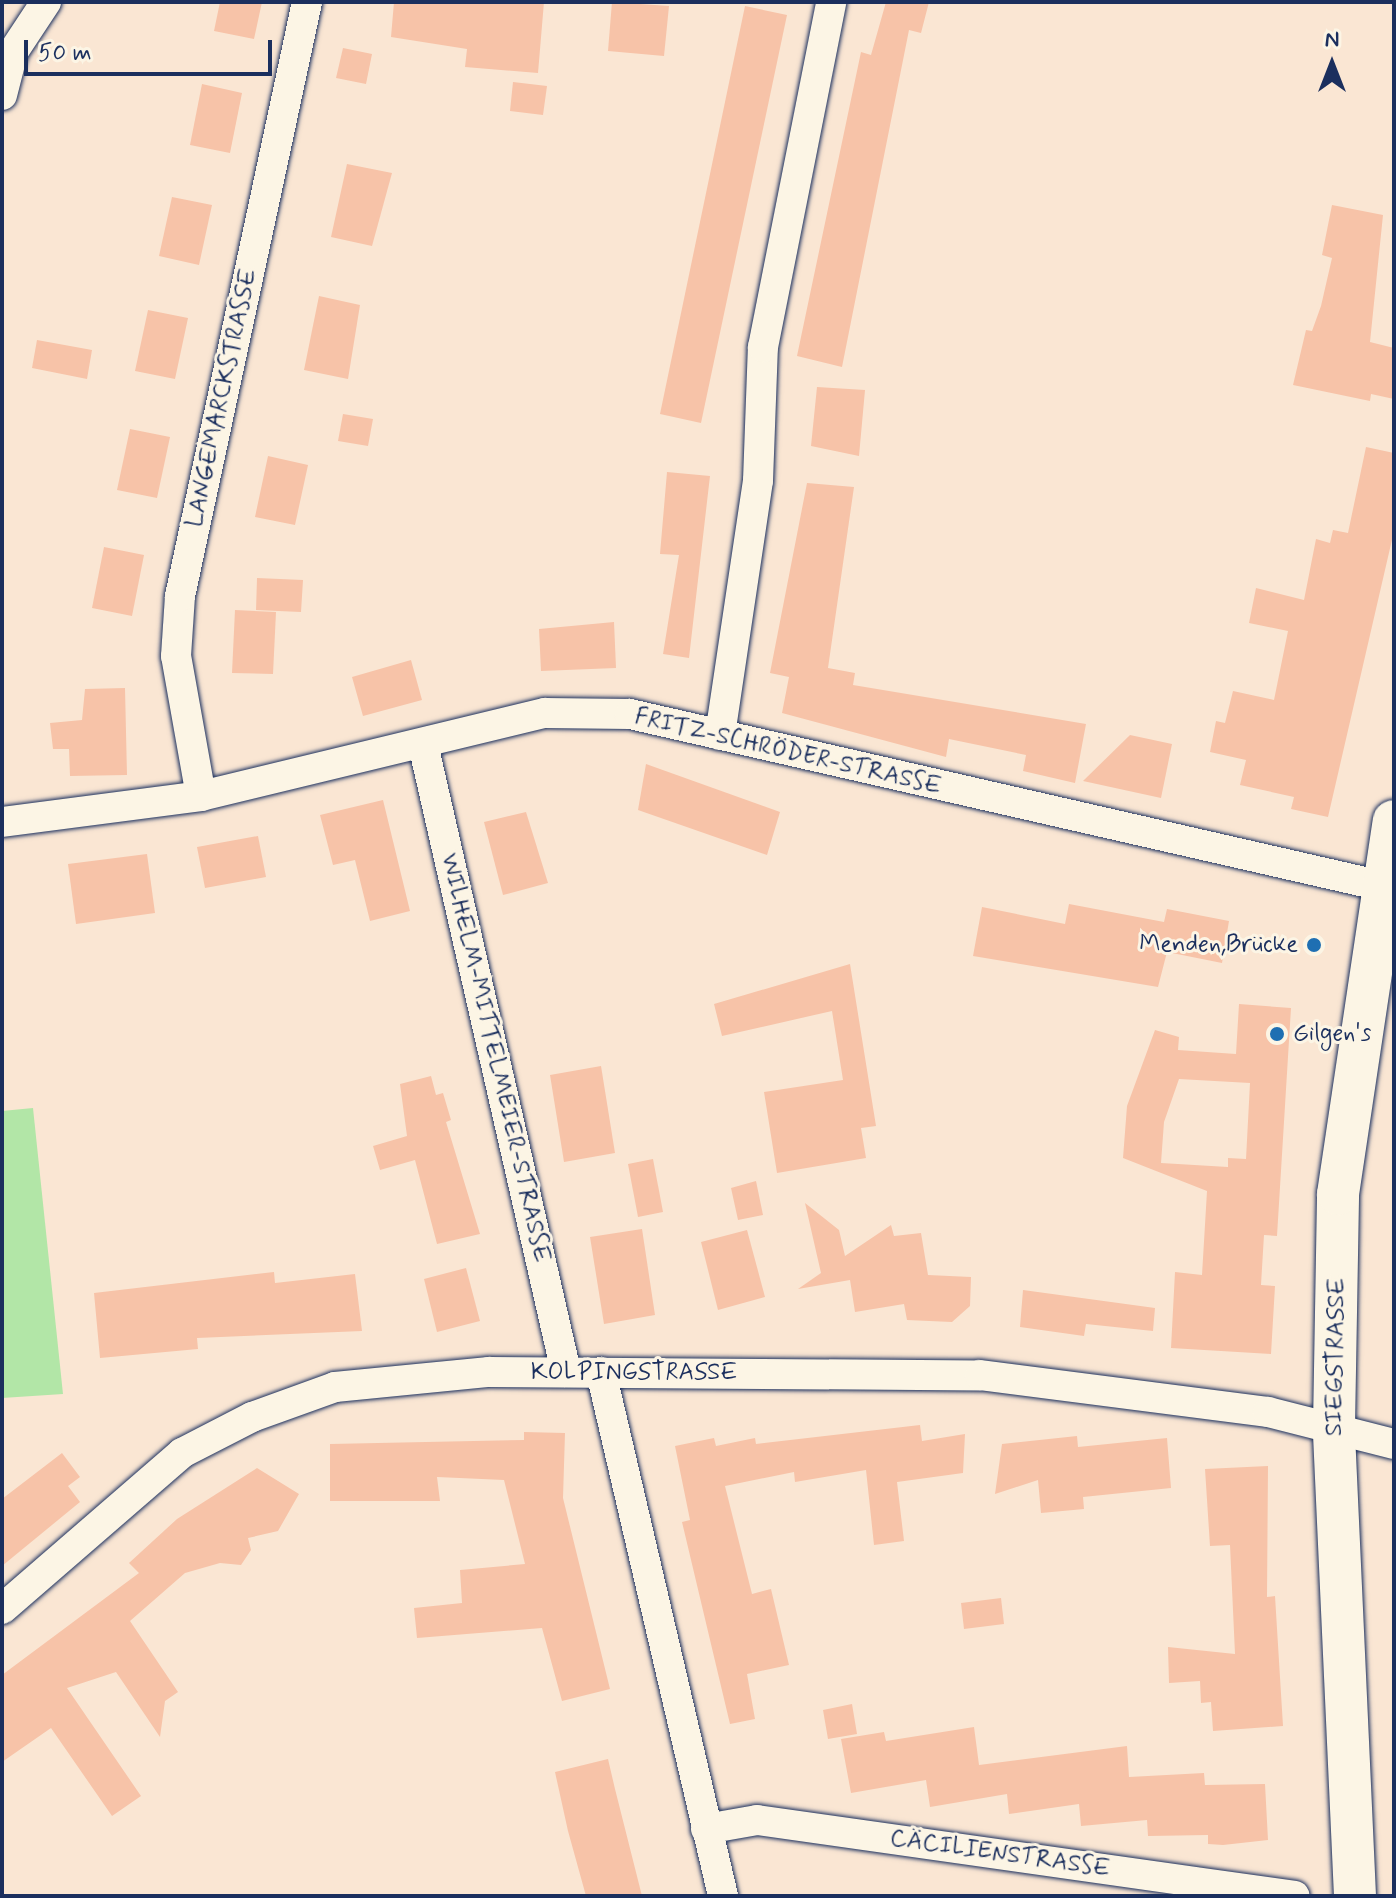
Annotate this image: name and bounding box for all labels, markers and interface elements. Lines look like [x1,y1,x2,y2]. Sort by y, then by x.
scale bar [28,24,276,74]
north arrow [1292,24,1372,104]
text: N [1325,26,1339,54]
text: 50 m [38,38,92,69]
street label: LANGEMARCKSTRASSE [181,266,263,530]
street label: FRITZ-SCHRÖDER-STRASSE [632,703,944,801]
street label: WILHELM-MITTELMEIER-STRASSE [434,851,556,1265]
place label: Menden,Brücke [1139,931,1298,959]
marker: Menden,Brücke [1305,936,1323,954]
place label: Gilgen's [1293,1020,1371,1048]
marker: Gilgen's [1268,1025,1286,1043]
street label: SIEGSTRASSE [1320,1278,1352,1436]
street label: KOLPINGSTRASSE [531,1359,737,1387]
street label: CÄCILIENSTRASSE [888,1824,1112,1884]

